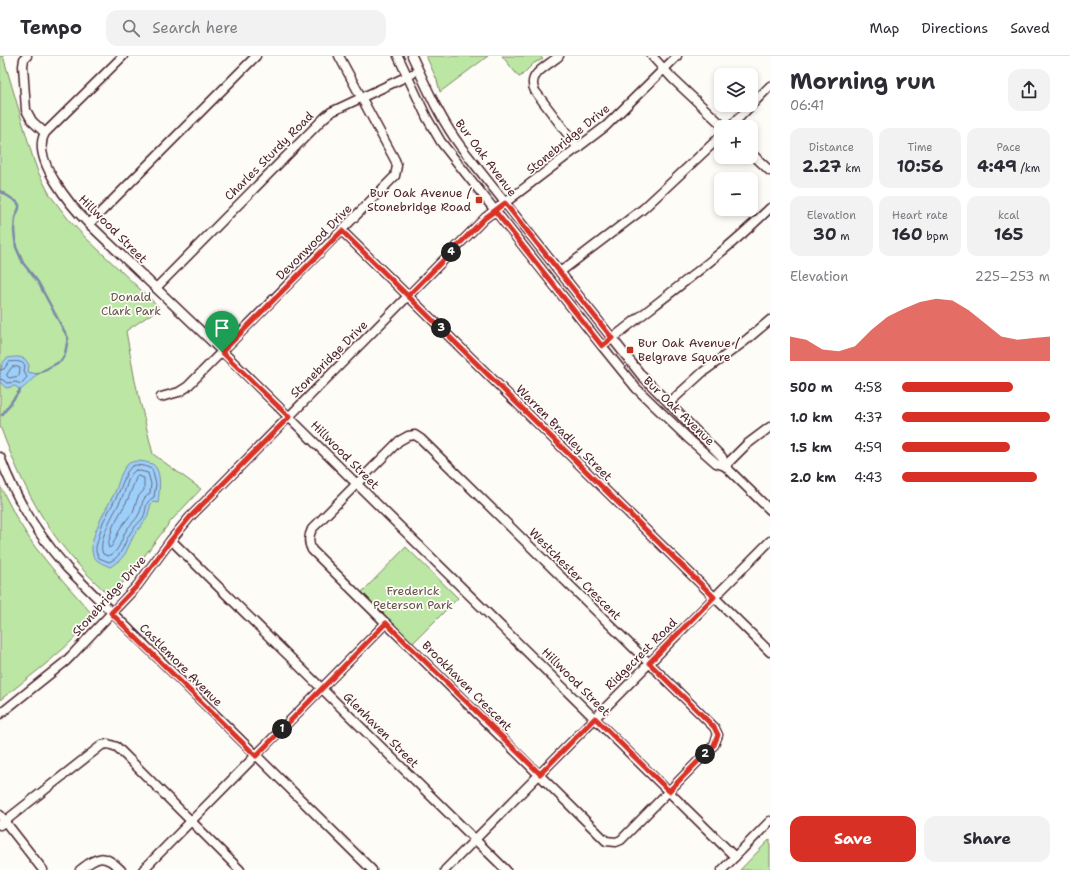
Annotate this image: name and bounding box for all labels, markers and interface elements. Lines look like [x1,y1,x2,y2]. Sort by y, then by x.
search box [106,10,386,46]
text: Tempo [20,15,82,40]
icon: search [120,17,142,39]
text: Search here [152,18,238,38]
text: Map [870,19,900,37]
text: Directions [922,19,988,37]
text: Saved [1010,19,1050,37]
text: Morning run [790,67,935,96]
map controls [714,68,758,216]
button: layers [714,68,758,112]
button: share [1008,69,1050,111]
text: 06:41 [790,97,824,114]
street label: Stonebridge Drive [523,100,613,178]
street label: Charles Sturdy Road [221,108,317,204]
street label: Bur Oak Avenue [452,116,520,200]
button: + [714,120,758,164]
text: Distance [809,140,854,155]
text: Time [907,140,933,155]
text: Pace [997,140,1021,155]
text: 2.27 [802,155,841,177]
text: 10:56 [897,155,943,177]
text: 4:49 [977,155,1017,177]
text: km [841,161,861,176]
text: /km [1017,161,1040,176]
button: − [714,172,758,216]
place label: Bur Oak Avenue / Stonebridge Road [367,185,473,215]
street label: Hillwood Street [75,191,151,267]
marker: Bur Oak Avenue / Stonebridge Road [474,195,484,205]
street label: Devonwood Drive [273,200,356,283]
text: Elevation [807,208,856,223]
text: Heart rate [892,208,948,223]
text: kcal [998,208,1019,223]
text: 30 [813,223,837,245]
text: 160 [892,223,923,245]
text: 165 [994,223,1024,245]
text: m [837,229,850,244]
text: bpm [923,229,948,244]
pin: 4 [441,242,461,262]
text: 4 [447,244,455,259]
text: Elevation [790,268,848,285]
text: 225–253 m [975,268,1050,285]
park label: Donald Clark Park [101,289,161,319]
pin [205,311,239,352]
icon: arrive [211,317,233,339]
street label: Stonebridge Drive [287,317,371,401]
pin: 3 [431,318,451,338]
text: 3 [437,320,445,335]
place label: Bur Oak Avenue / Belgrave Square [638,335,741,365]
marker: Bur Oak Avenue / Belgrave Square [625,345,635,355]
street label: Bur Oak Avenue [640,373,718,449]
text: 500 m [790,379,833,396]
text: 4:58 [854,379,883,396]
street label: Warren Bradley Street [512,381,616,485]
text: 1.0 km [790,409,832,426]
text: 4:37 [854,409,883,426]
street label: Hillwood Street [307,417,383,493]
text: 1.5 km [790,439,832,456]
text: 4:59 [854,439,882,456]
text: 2.0 km [790,469,836,486]
text: 4:43 [854,469,883,486]
street label: Westchester Crescent [525,524,625,624]
street label: Stonebridge Drive [69,552,150,640]
park label: Frederick Peterson Park [373,583,453,613]
street label: Ridgecrest Road [602,614,681,693]
street label: Castlemore Avenue [136,620,226,710]
street label: Brookhaven Crescent [418,637,516,735]
street label: Hillwood Street [538,644,614,720]
street label: Glenhaven Street [340,689,422,771]
pin: 1 [272,719,292,739]
text: 1 [279,721,285,736]
pin: 2 [695,744,715,764]
text: 2 [701,746,709,761]
button: Save [790,816,916,862]
button: Share [924,816,1050,862]

